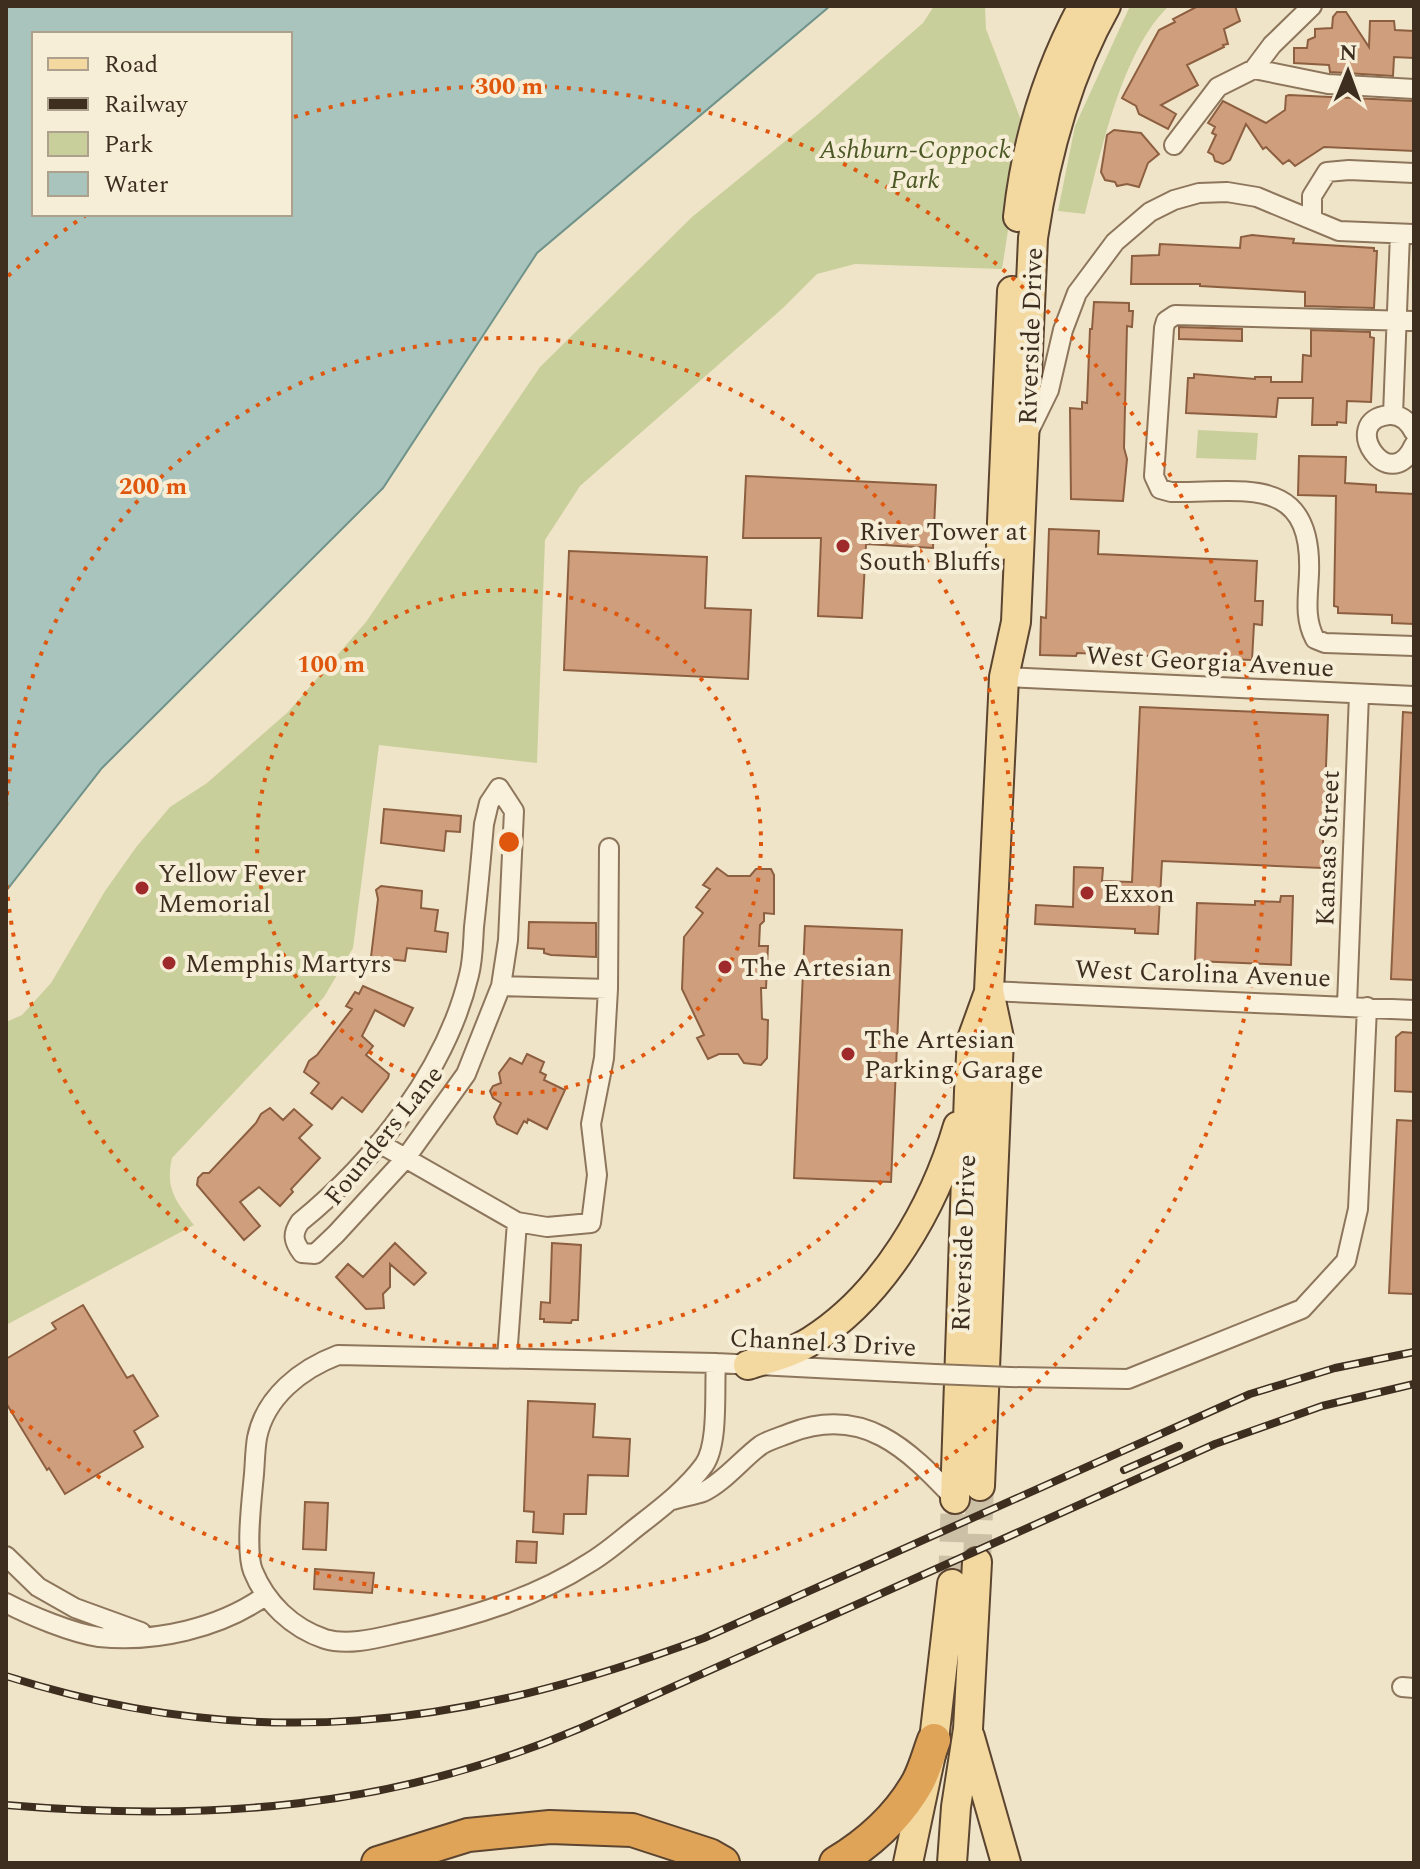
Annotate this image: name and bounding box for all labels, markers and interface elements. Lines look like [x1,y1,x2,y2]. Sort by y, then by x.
legend [32,32,292,216]
north arrow [1308,32,1388,112]
text: N [1339,37,1358,70]
text: Road [104,47,158,83]
text: 300 m [475,69,543,105]
text: Railway [104,87,189,123]
text: Park [104,127,154,163]
park label: Ashburn-Coppock Park [818,130,1011,200]
text: Water [104,167,168,203]
street label: Riverside Drive [1008,247,1054,425]
text: 200 m [119,469,187,505]
place label: River Tower at South Bluffs [859,512,1027,582]
marker: River Tower at South Bluffs [834,537,852,555]
street label: West Georgia Avenue [1085,636,1335,688]
text: 100 m [297,647,365,683]
street label: Kansas Street [1305,769,1351,927]
centre of rings [495,828,523,856]
place label: Yellow Fever Memorial [158,854,306,924]
place label: Exxon [1103,874,1175,914]
marker: Yellow Fever Memorial [133,879,151,897]
marker: Exxon [1078,884,1096,902]
place label: Memphis Martyrs [185,944,392,984]
place label: The Artesian [741,948,892,988]
street label: West Carolina Avenue [1074,950,1332,998]
marker: Memphis Martyrs [160,954,178,972]
marker: The Artesian [716,958,734,976]
place label: The Artesian Parking Garage [864,1020,1043,1090]
marker: The Artesian Parking Garage [839,1045,857,1063]
street label: Founders Lane [314,1057,453,1215]
street label: Riverside Drive [941,1154,987,1332]
street label: Channel 3 Drive [729,1318,917,1368]

